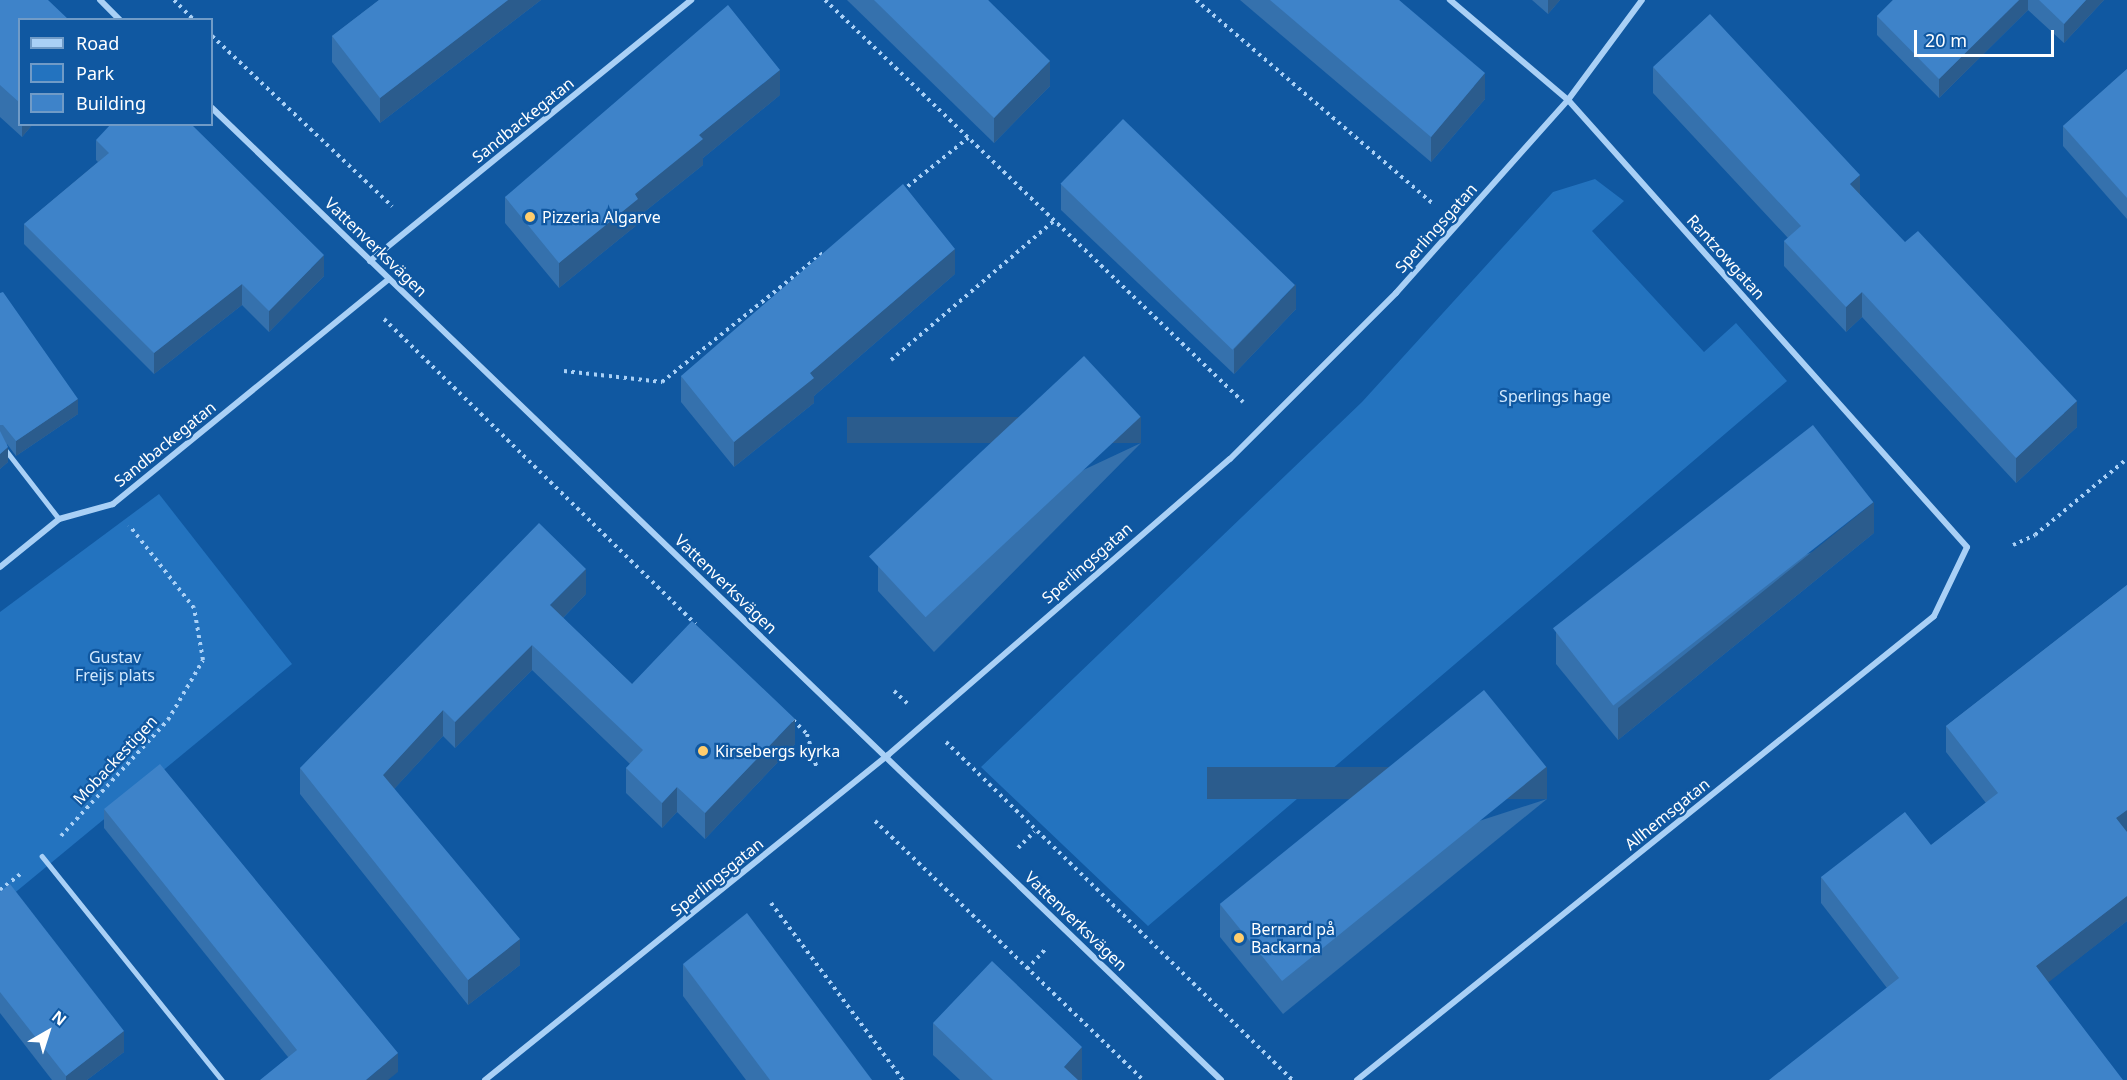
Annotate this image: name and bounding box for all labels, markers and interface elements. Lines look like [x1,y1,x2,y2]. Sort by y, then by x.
legend [18,18,213,126]
scale bar [1917,18,2056,56]
text: 20 m [1925,28,1967,52]
text: Road [76,31,119,55]
text: Park [76,61,114,85]
street label: Sandbackegatan [468,73,578,167]
text: Building [76,91,146,115]
street label: Sperlingsgatan [1391,179,1481,277]
street label: Vattenverksvägen [321,193,431,301]
place label: Pizzeria Algarve [542,207,661,227]
marker: Pizzeria Algarve [523,210,537,224]
street label: Rantzowgatan [1683,211,1769,303]
park label: Sperlings hage [1499,386,1611,406]
street label: Sandbackegatan [110,397,220,491]
street label: Sperlingsgatan [1038,519,1136,607]
street label: Vattenverksvägen [671,530,781,638]
park label: Gustav Freijs plats [75,647,155,685]
street label: Mobackestigen [69,712,161,808]
place label: Kirsebergs kyrka [715,741,840,761]
marker: Kirsebergs kyrka [696,744,710,758]
street label: Allhemsgatan [1621,774,1713,854]
street label: Sperlingsgatan [667,834,767,920]
street label: Vattenverksvägen [1021,867,1131,975]
place label: Bernard på Backarna [1251,919,1335,957]
marker: Bernard på Backarna [1232,931,1246,945]
north arrow [18,1002,78,1062]
text: N [47,1005,71,1031]

